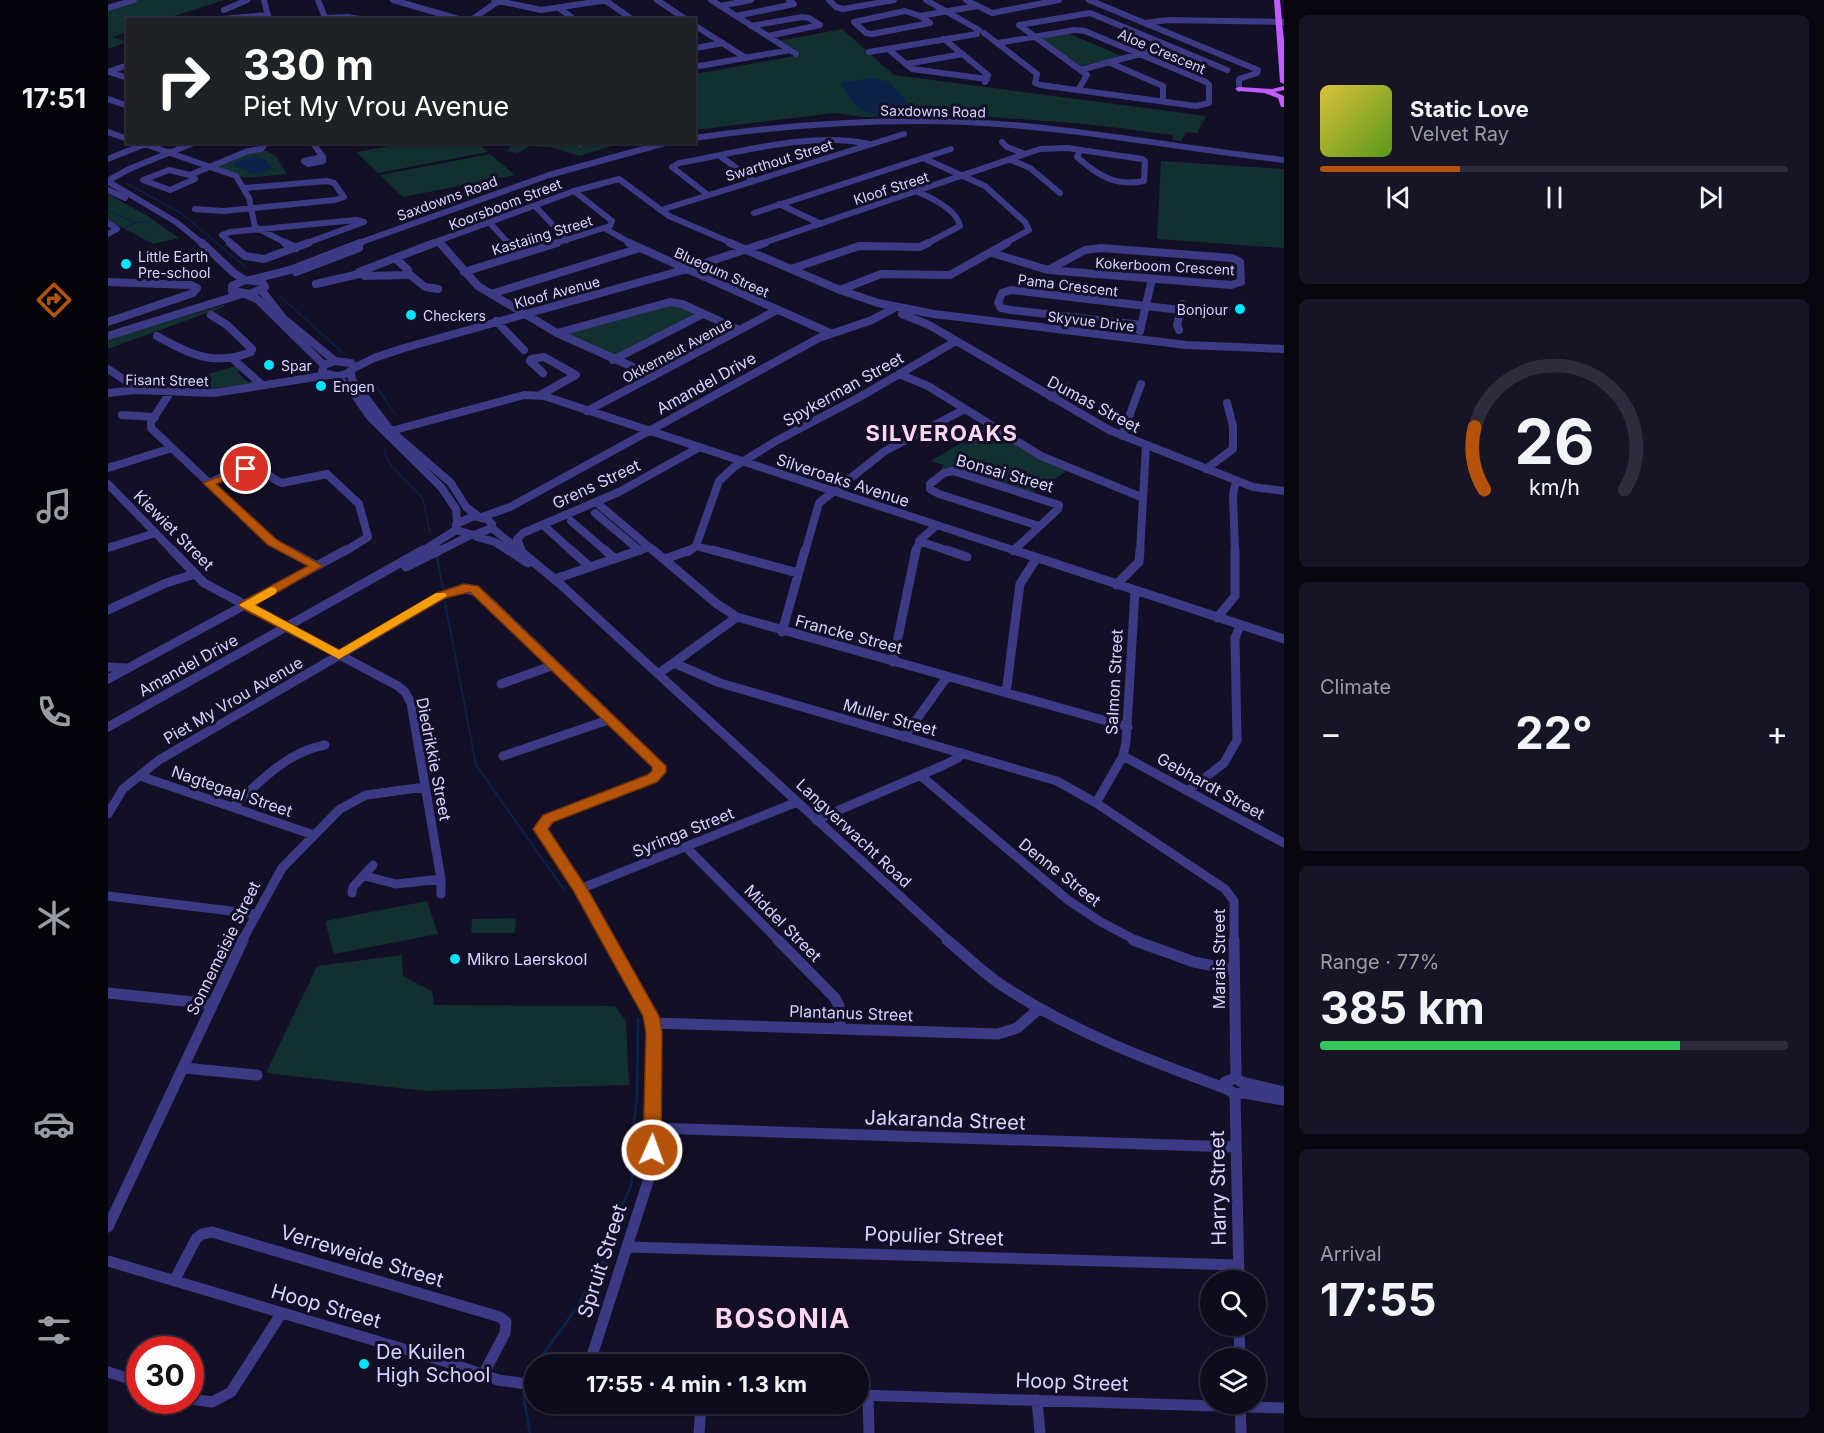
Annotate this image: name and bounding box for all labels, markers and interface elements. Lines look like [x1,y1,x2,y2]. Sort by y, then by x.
street label: Aloe Crescent [1116,25,1209,77]
text: 330 m [243,39,374,90]
icon: right [144,42,222,120]
text: 17:51 [22,82,86,115]
text: Piet My Vrou Avenue [243,90,509,123]
text: Static Love [1410,96,1529,122]
street label: Saxdowns Road [880,102,986,120]
text: Velvet Ray [1410,122,1509,146]
street label: Swarthout Street [723,135,835,184]
street label: Kloof Street [851,168,931,208]
street label: Saxdowns Road [394,172,500,224]
street label: Koorsboom Street [446,175,564,233]
icon: previous [1382,181,1415,214]
icon: pause [1538,181,1571,214]
icon: next [1694,181,1727,214]
street label: Kastaiing Street [490,212,595,258]
street label: Bluegum Street [672,244,772,301]
place label: Little Earth Pre-school [138,248,210,281]
street label: Kokerboom Crescent [1095,254,1236,278]
marker: Little Earth Pre-school [119,257,133,271]
street label: Pama Crescent [1017,270,1119,300]
street label: Kloof Avenue [512,272,602,312]
icon: directions [33,279,75,321]
place label: Bonjour [1177,301,1228,318]
marker: Bonjour [1233,302,1247,316]
place label: Checkers [423,307,486,324]
street label: Skyvue Drive [1047,307,1135,335]
marker: Checkers [404,308,418,322]
street label: Okkerneut Avenue [619,314,735,386]
street label: Amandel Drive [653,347,759,419]
street label: Spykerman Street [779,348,907,430]
place label: Spar [281,357,312,374]
marker: Spar [262,358,276,372]
street label: Fisant Street [125,371,209,389]
street label: Dumas Street [1044,371,1144,437]
place label: Engen [333,378,375,395]
marker: Engen [314,379,328,393]
text: 26 [1514,404,1594,479]
district label: SILVEROAKS [865,420,1019,446]
pin [220,443,271,494]
street label: Silveroaks Avenue [774,449,912,511]
street label: Bonsai Street [954,450,1056,496]
icon: arrive [229,452,262,485]
street label: Grens Street [549,455,643,513]
text: km/h [1529,474,1579,500]
icon: music [33,485,75,527]
street label: Kiewiet Street [130,486,218,574]
street label: Francke Street [793,610,905,658]
street label: Amandel Drive [135,629,241,701]
street label: Salmon Street [1101,629,1127,735]
street label: Piet My Vrou Avenue [160,652,306,748]
text: Climate [1320,675,1391,699]
icon: phone [33,691,75,733]
street label: Muller Street [841,694,939,740]
street label: Diedrikkie Street [412,696,456,822]
text: 22° [1515,705,1593,760]
text: − [1320,713,1342,753]
text: + [1766,713,1788,753]
street label: Gebhardt Street [1154,748,1268,824]
street label: Nagtegaal Street [169,761,295,821]
street label: Langverwacht Road [792,774,916,892]
street label: Syringa Street [630,803,736,861]
street label: Denne Street [1015,834,1105,910]
street label: Sonnemeisie Street [182,878,264,1018]
street label: Middel Street [740,880,826,966]
icon: climate [33,897,75,939]
street label: Marais Street [1209,909,1229,1009]
place label: Mikro Laerskool [467,949,587,969]
text: Range · 77% [1320,950,1439,974]
marker: Mikro Laerskool [448,952,462,966]
text: 385 km [1320,980,1485,1035]
street label: Plantanus Street [789,1001,913,1025]
icon: car [33,1103,75,1145]
street label: Jakaranda Street [864,1105,1026,1135]
position arrow [620,1118,684,1182]
street label: Harry Street [1205,1130,1231,1246]
street label: Spruit Street [572,1201,632,1321]
street label: Verreweide Street [278,1220,447,1292]
street label: Populier Street [864,1222,1005,1250]
text: Arrival [1320,1242,1382,1266]
map controls [1200,1270,1266,1414]
button: search [1200,1270,1266,1336]
text: 17:55 [1320,1272,1437,1327]
street label: Hoop Street [268,1279,384,1333]
district label: BOSONIA [715,1302,851,1335]
icon: filters [33,1309,75,1351]
speed limit sign: 30 [126,1336,204,1414]
place label: De Kuilen High School [376,1340,490,1387]
button: layers [1200,1348,1266,1414]
marker: De Kuilen High School [357,1357,371,1371]
street label: Hoop Street [1015,1368,1129,1396]
text: 17:55 · 4 min · 1.3 km [586,1371,807,1397]

